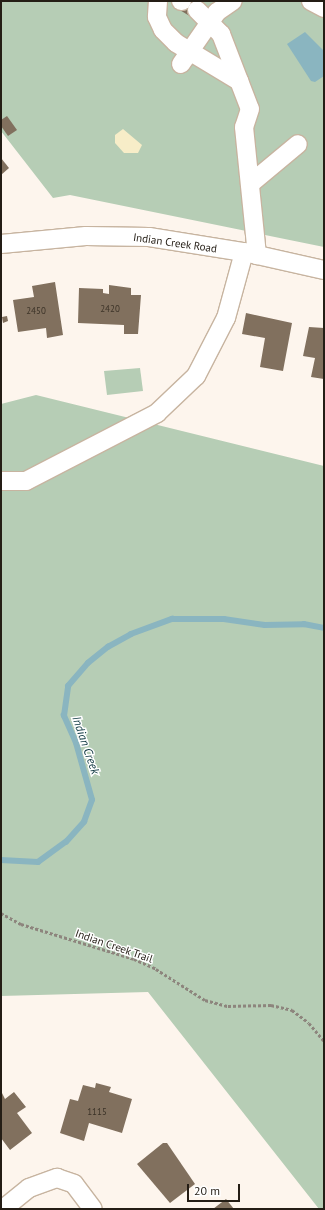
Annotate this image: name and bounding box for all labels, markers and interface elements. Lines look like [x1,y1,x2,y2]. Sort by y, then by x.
street label: Indian Creek Road [132,231,218,255]
house number: 2420 [100,304,120,314]
house number: 2450 [26,306,46,316]
water label: Indian Creek [69,714,103,776]
street label: Indian Creek Trail [73,926,155,966]
house number: 1115 [87,1107,107,1117]
scale bar [189,1176,242,1202]
text: 20 m [194,1183,220,1198]

